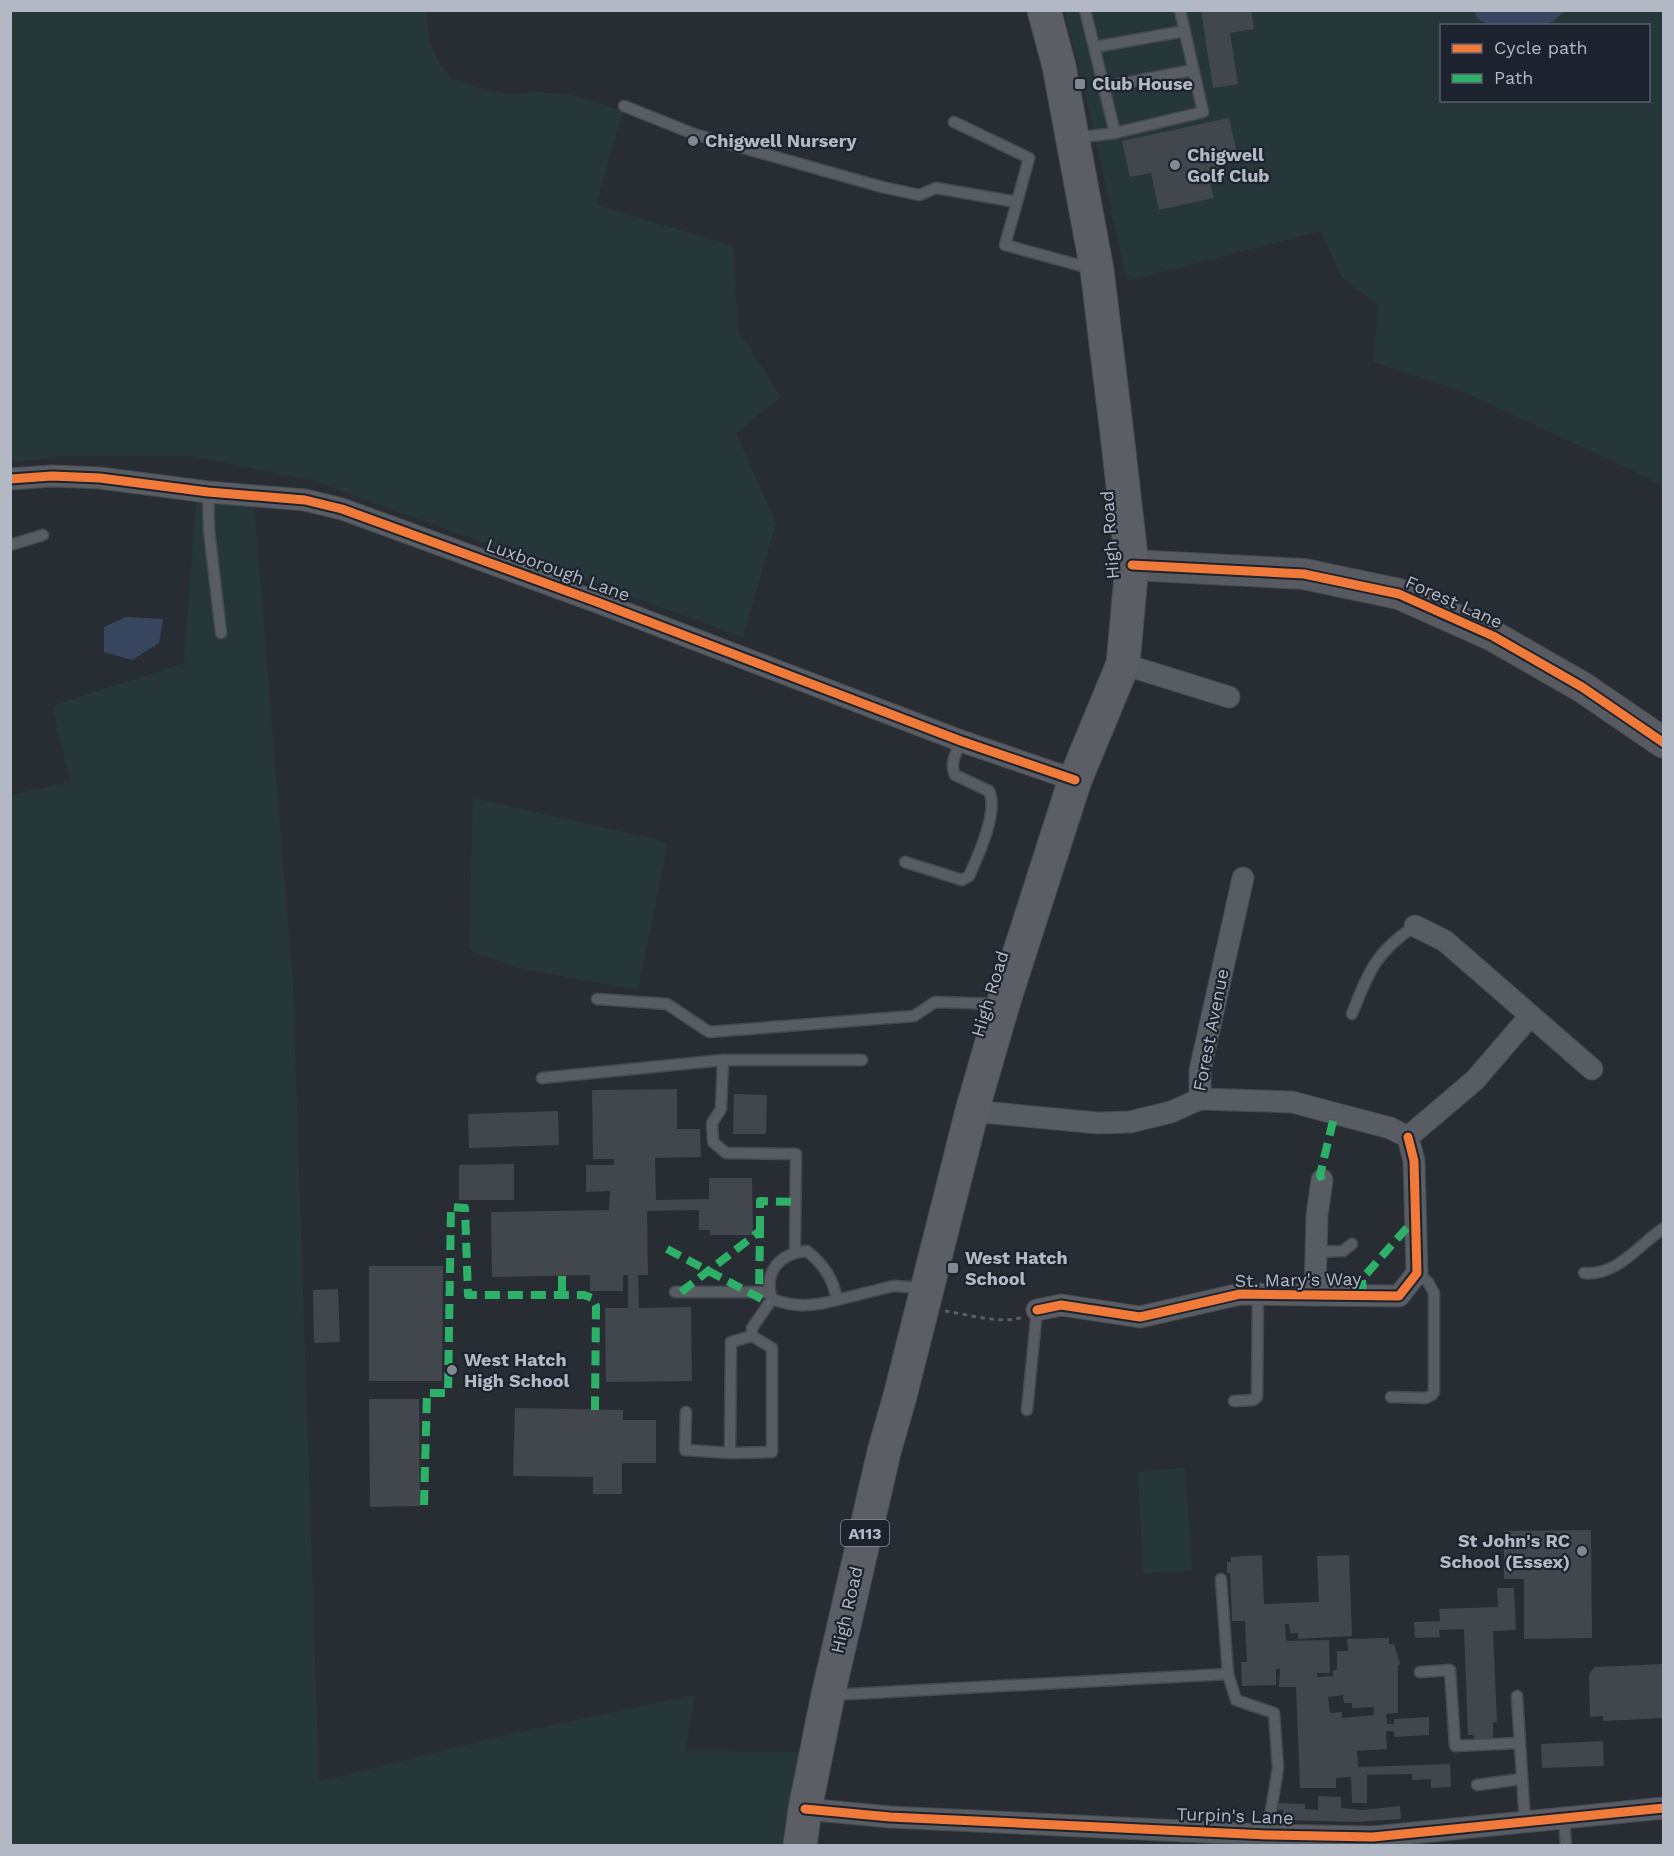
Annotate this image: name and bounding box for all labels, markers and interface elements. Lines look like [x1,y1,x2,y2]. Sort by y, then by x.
legend [1440,24,1650,102]
text: Cycle path [1494,37,1588,58]
text: Path [1494,67,1534,88]
place label: Club House [1092,73,1193,94]
marker: Club House [1073,77,1087,91]
place label: Chigwell Nursery [705,130,857,151]
marker: Chigwell Nursery [686,134,700,148]
place label: Chigwell Golf Club [1187,144,1270,186]
marker: Chigwell Golf Club [1168,158,1182,172]
street label: High Road [1096,490,1123,580]
street label: Luxborough Lane [483,534,633,605]
street label: Forest Lane [1402,571,1506,632]
street label: High Road [966,948,1013,1039]
street label: Forest Avenue [1188,967,1233,1093]
place label: West Hatch School [965,1247,1068,1289]
marker: West Hatch School [946,1261,960,1275]
street label: St. Mary's Way [1234,1268,1362,1291]
place label: West Hatch High School [464,1349,570,1391]
marker: West Hatch High School [445,1363,459,1377]
road number: A113 [841,1520,889,1546]
place label: St John's RC School (Essex) [1440,1530,1570,1572]
marker: St John's RC School (Essex) [1575,1544,1589,1558]
street label: High Road [826,1564,867,1656]
street label: Turpin's Lane [1176,1803,1294,1828]

